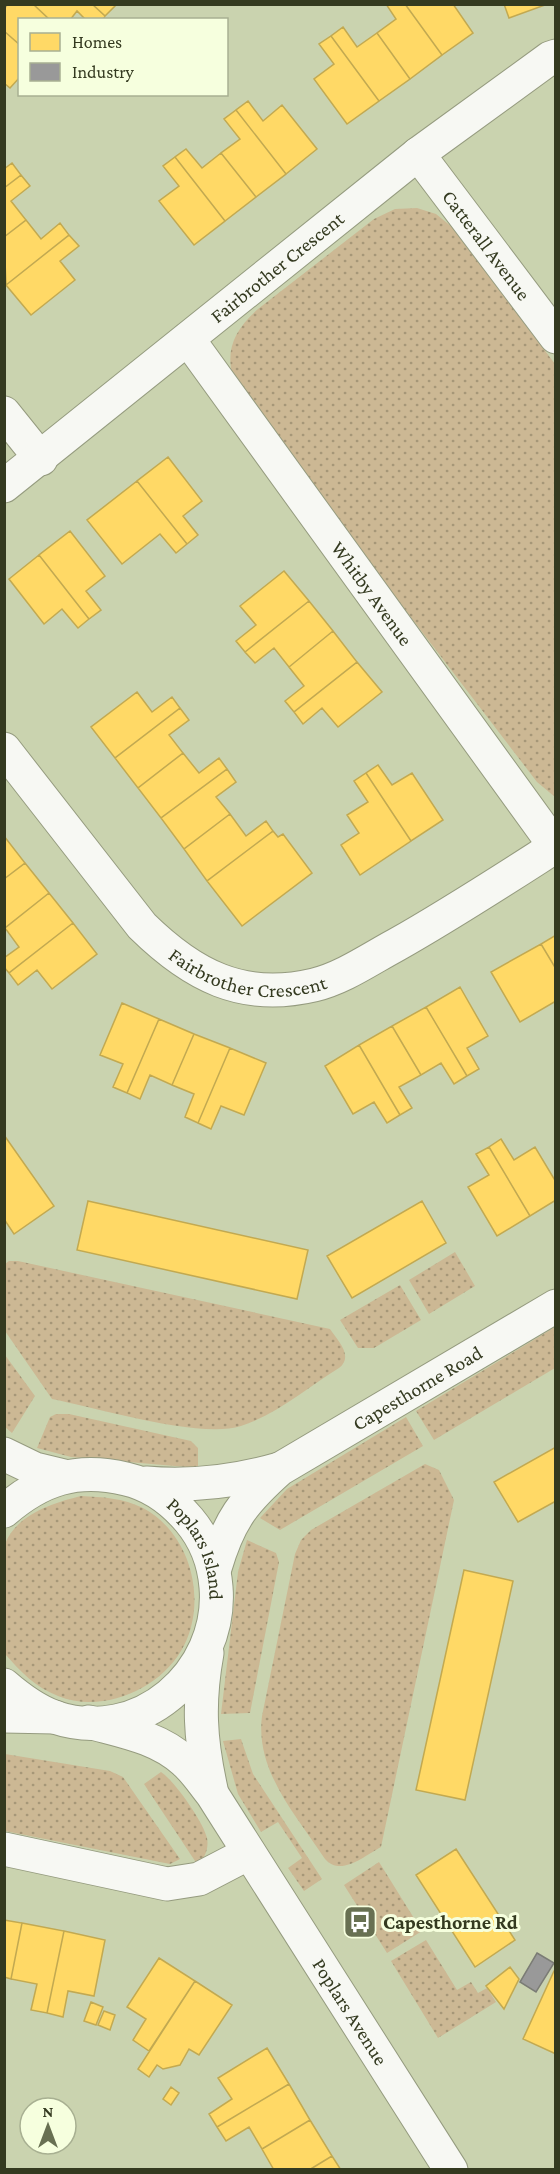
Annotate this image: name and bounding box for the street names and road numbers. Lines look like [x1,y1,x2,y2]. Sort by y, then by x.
street label: Catterall Avenue [438,186,535,305]
street label: Fairbrother Crescent [206,207,348,327]
street label: Whitby Avenue [327,537,417,650]
street label: Fairbrother Crescent [165,943,330,1001]
street label: Capesthorne Road [349,1341,486,1435]
street label: Poplars Island [163,1493,227,1600]
street label: Poplars Avenue [308,1954,392,2069]

